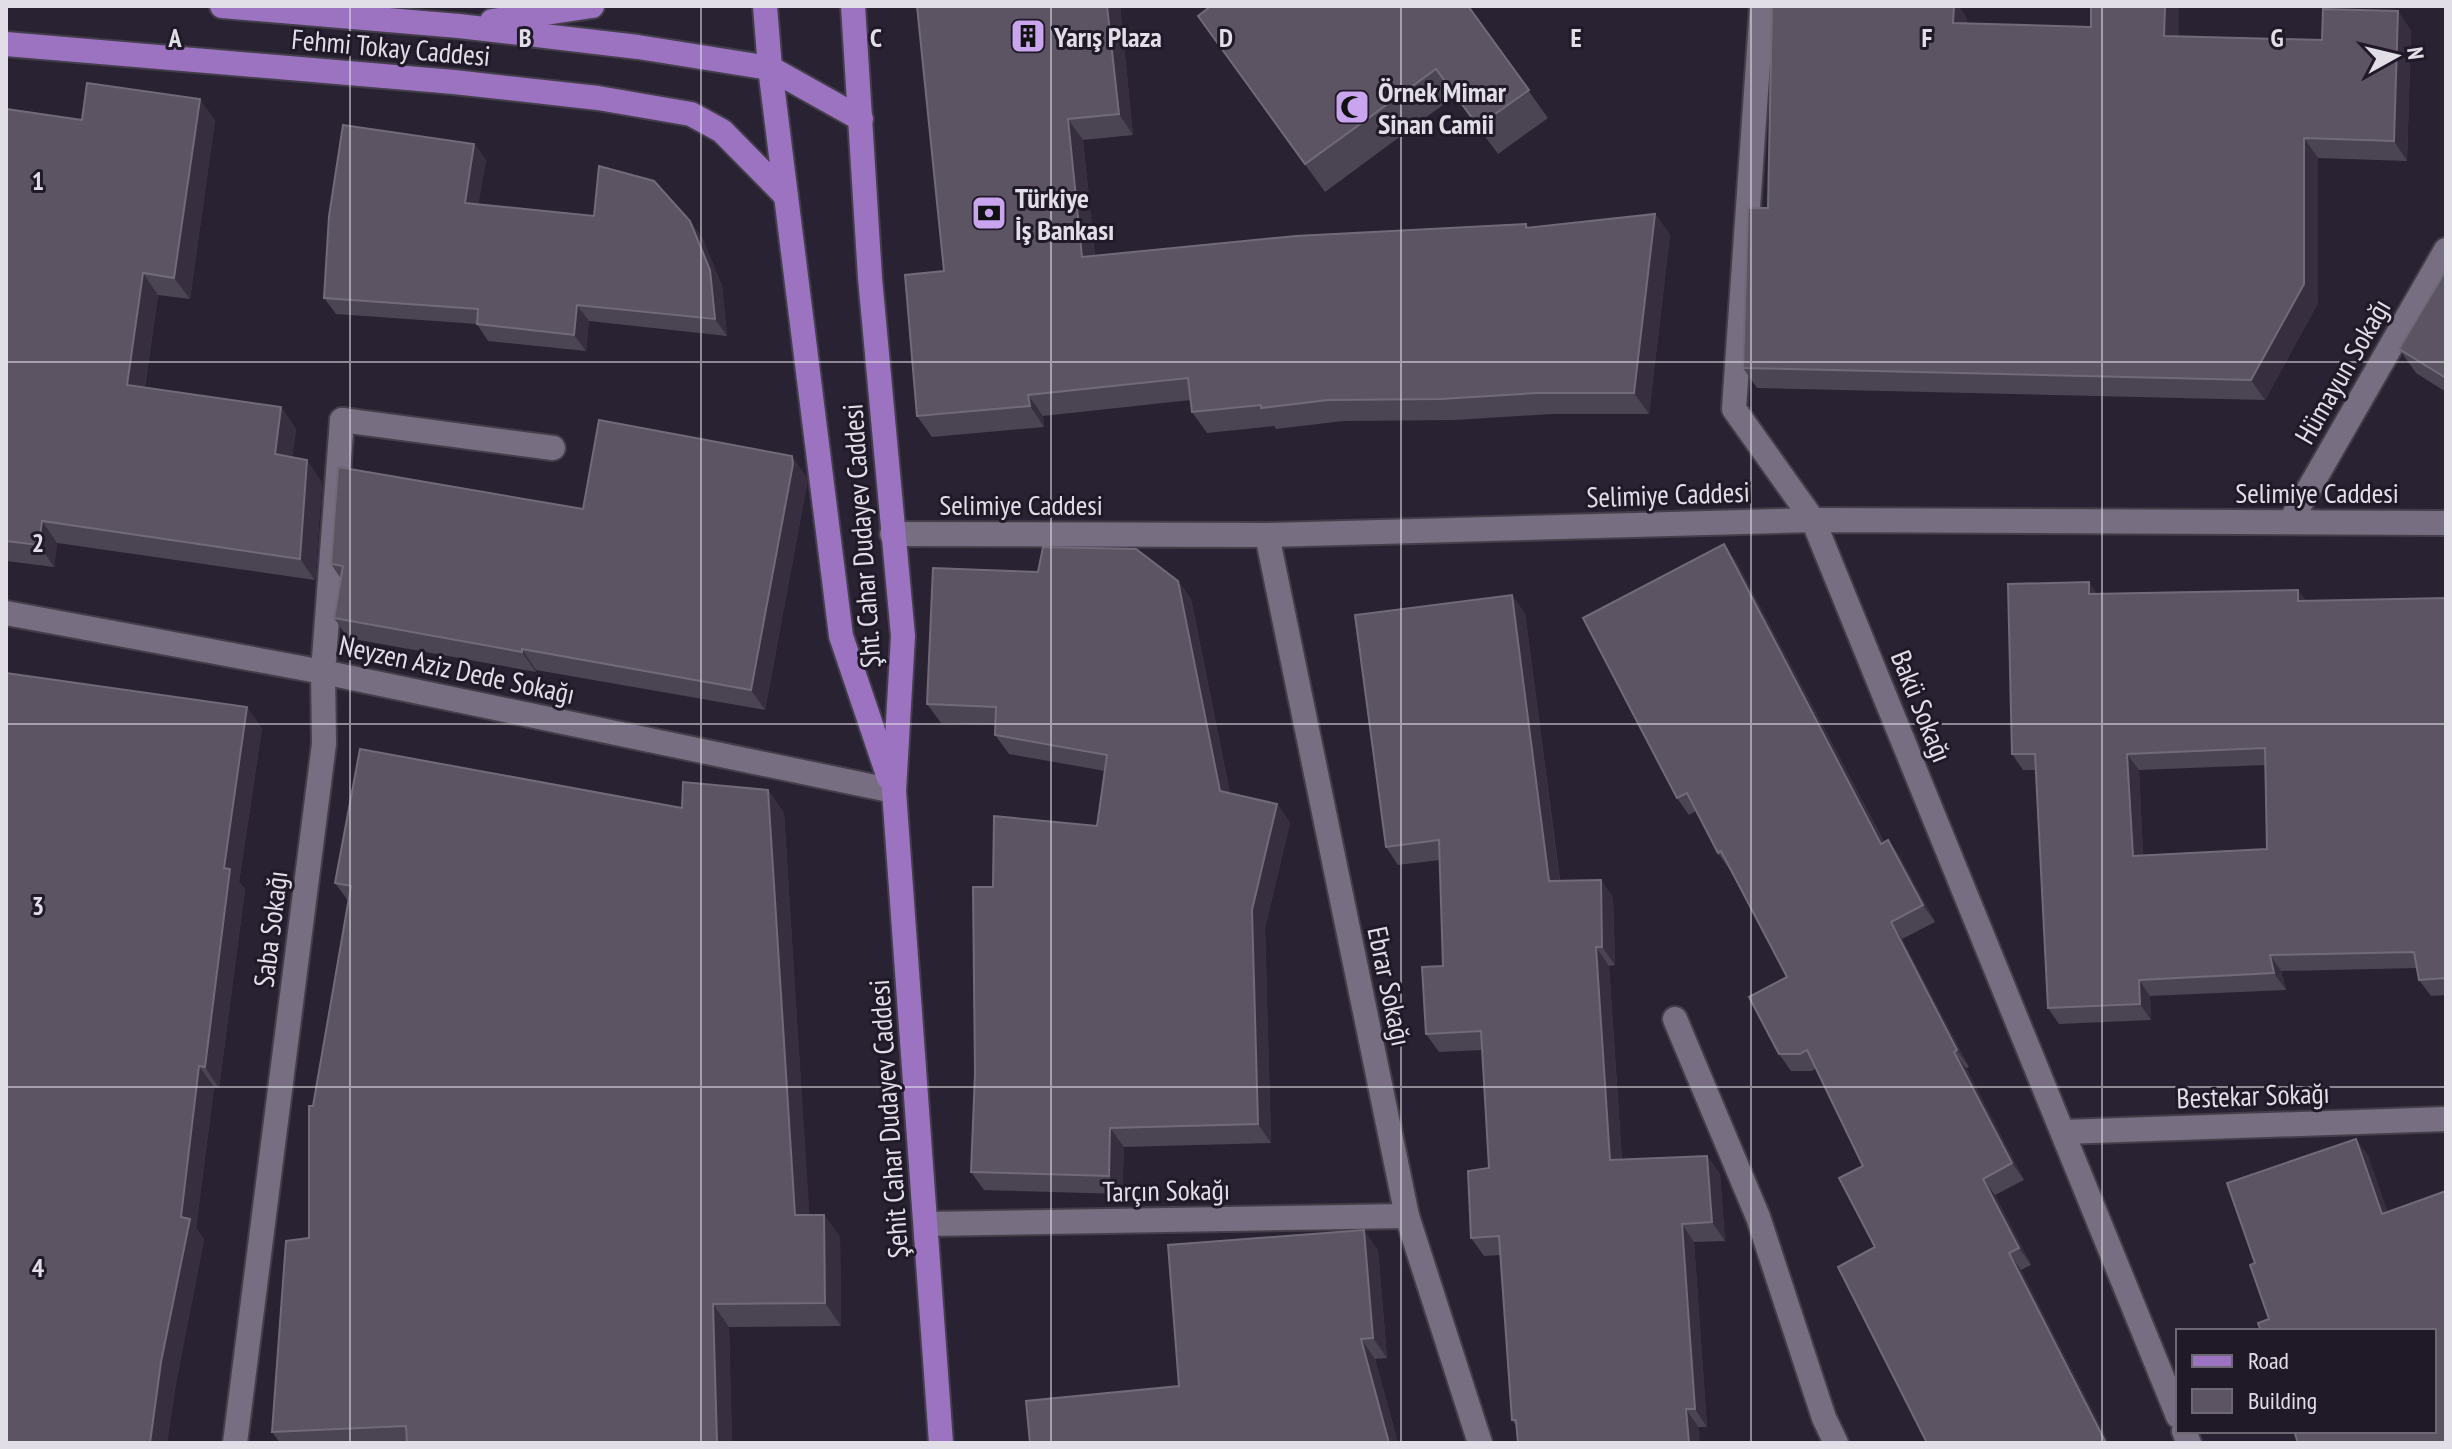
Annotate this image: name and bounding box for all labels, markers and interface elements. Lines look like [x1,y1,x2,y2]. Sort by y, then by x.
north arrow [2356,16,2436,96]
building icon: Yarış Plaza [1009,17,1047,55]
place label: Yarış Plaza [1053,18,1162,55]
street label: Fehmi Tokay Caddesi [290,20,492,74]
text: A [167,21,182,54]
text: B [519,21,532,54]
text: C [870,21,882,54]
text: D [1219,21,1233,54]
text: E [1570,21,1582,54]
text: F [1922,21,1933,54]
text: G [2270,21,2284,54]
text: N [2401,45,2430,61]
place label: Örnek Mimar Sinan Camii [1378,73,1507,142]
mosque icon: Örnek Mimar Sinan Camii [1333,88,1371,126]
text: 1 [32,164,44,197]
place label: Türkiye İş Bankası [1015,179,1114,248]
bank icon: Türkiye İş Bankası [970,194,1008,232]
street label: Hümayun Sokağı [2286,292,2398,450]
street label: Şht. Cahar Dudayev Caddesi [833,403,889,669]
street label: Selimiye Caddesi [1586,473,1750,515]
street label: Selimiye Caddesi [2235,474,2399,511]
street label: Selimiye Caddesi [939,486,1103,523]
text: 2 [32,526,44,559]
street label: Neyzen Aziz Dede Sokağı [336,626,578,712]
street label: Bakü Sokağı [1883,645,1961,767]
street label: Saba Sokağı [245,869,295,989]
text: 3 [32,889,44,922]
street label: Ebrar Sokağı [1359,923,1421,1049]
street label: Şehit Cahar Dudayev Caddesi [860,978,916,1260]
street label: Bestekar Sokağı [2176,1074,2330,1116]
street label: Tarçın Sokağı [1102,1170,1230,1210]
text: 4 [32,1251,45,1284]
legend [2176,1329,2436,1433]
text: Road [2248,1345,2289,1376]
text: Building [2248,1385,2317,1416]

